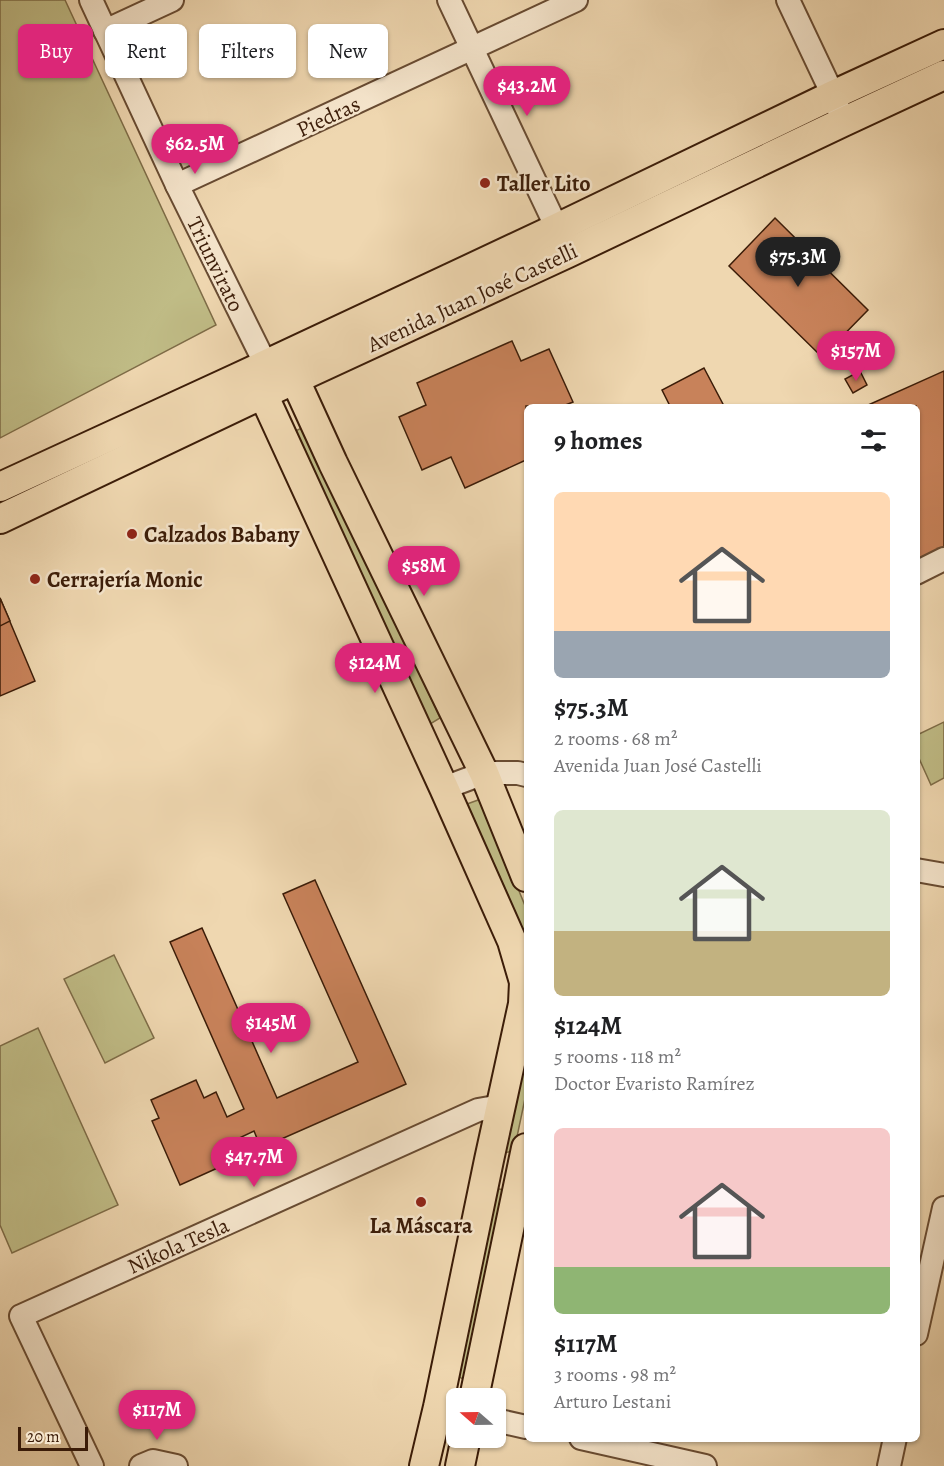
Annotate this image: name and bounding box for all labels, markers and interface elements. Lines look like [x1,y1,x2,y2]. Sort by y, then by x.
chip: Buy [18,24,93,78]
chip: Rent [105,24,187,78]
chip: Filters [199,24,296,78]
chip: New [308,24,388,78]
pin: $43.2M [478,66,576,117]
text: $43.2M [497,72,557,99]
street label: Piedras [292,89,365,145]
pin: $62.5M [146,124,244,175]
text: $62.5M [165,130,225,157]
place label: Taller Lito [497,169,591,199]
marker: Taller Lito [478,176,492,190]
street label: Triunvirato [179,212,251,317]
street label: Avenida Juan José Castelli [362,236,582,360]
pin: $75.3M [749,237,847,288]
text: $75.3M [769,243,827,270]
pin: $157M [814,331,898,382]
text: $157M [831,337,881,364]
text: 9 homes [554,423,643,458]
icon: filters [857,424,890,457]
place label: Calzados Babany [144,520,300,550]
marker: Calzados Babany [125,527,139,541]
icon: home [668,531,776,639]
pin: $58M [388,546,460,597]
text: $58M [402,552,446,579]
place label: Cerrajería Monic [47,565,203,595]
marker: Cerrajería Monic [28,572,42,586]
pin: $124M [333,643,417,694]
text: $124M [349,649,401,676]
text: $75.3M [554,690,629,725]
text: 2 rooms · 68 m² [554,725,678,752]
text: Avenida Juan José Castelli [554,752,762,779]
icon: home [668,849,776,957]
pin: $145M [229,1003,313,1054]
text: $124M [554,1008,622,1043]
text: $145M [245,1009,297,1036]
text: 5 rooms · 118 m² [554,1043,681,1070]
text: Doctor Evaristo Ramírez [554,1070,755,1097]
pin: $47.7M [205,1137,303,1188]
text: $47.7M [225,1143,283,1170]
icon: home [668,1167,776,1275]
marker: La Máscara [414,1195,428,1209]
street label: Nikola Tesla [123,1210,235,1282]
place label: La Máscara [369,1211,473,1241]
text: $117M [554,1326,618,1361]
text: 3 rooms · 98 m² [554,1361,676,1388]
north arrow [446,1388,506,1448]
map controls [446,1388,506,1448]
text: Arturo Lestani [554,1388,671,1415]
pin: $117M [115,1390,199,1441]
text: $117M [133,1396,182,1423]
scale bar [18,1424,88,1452]
text: 20 m [27,1426,60,1448]

